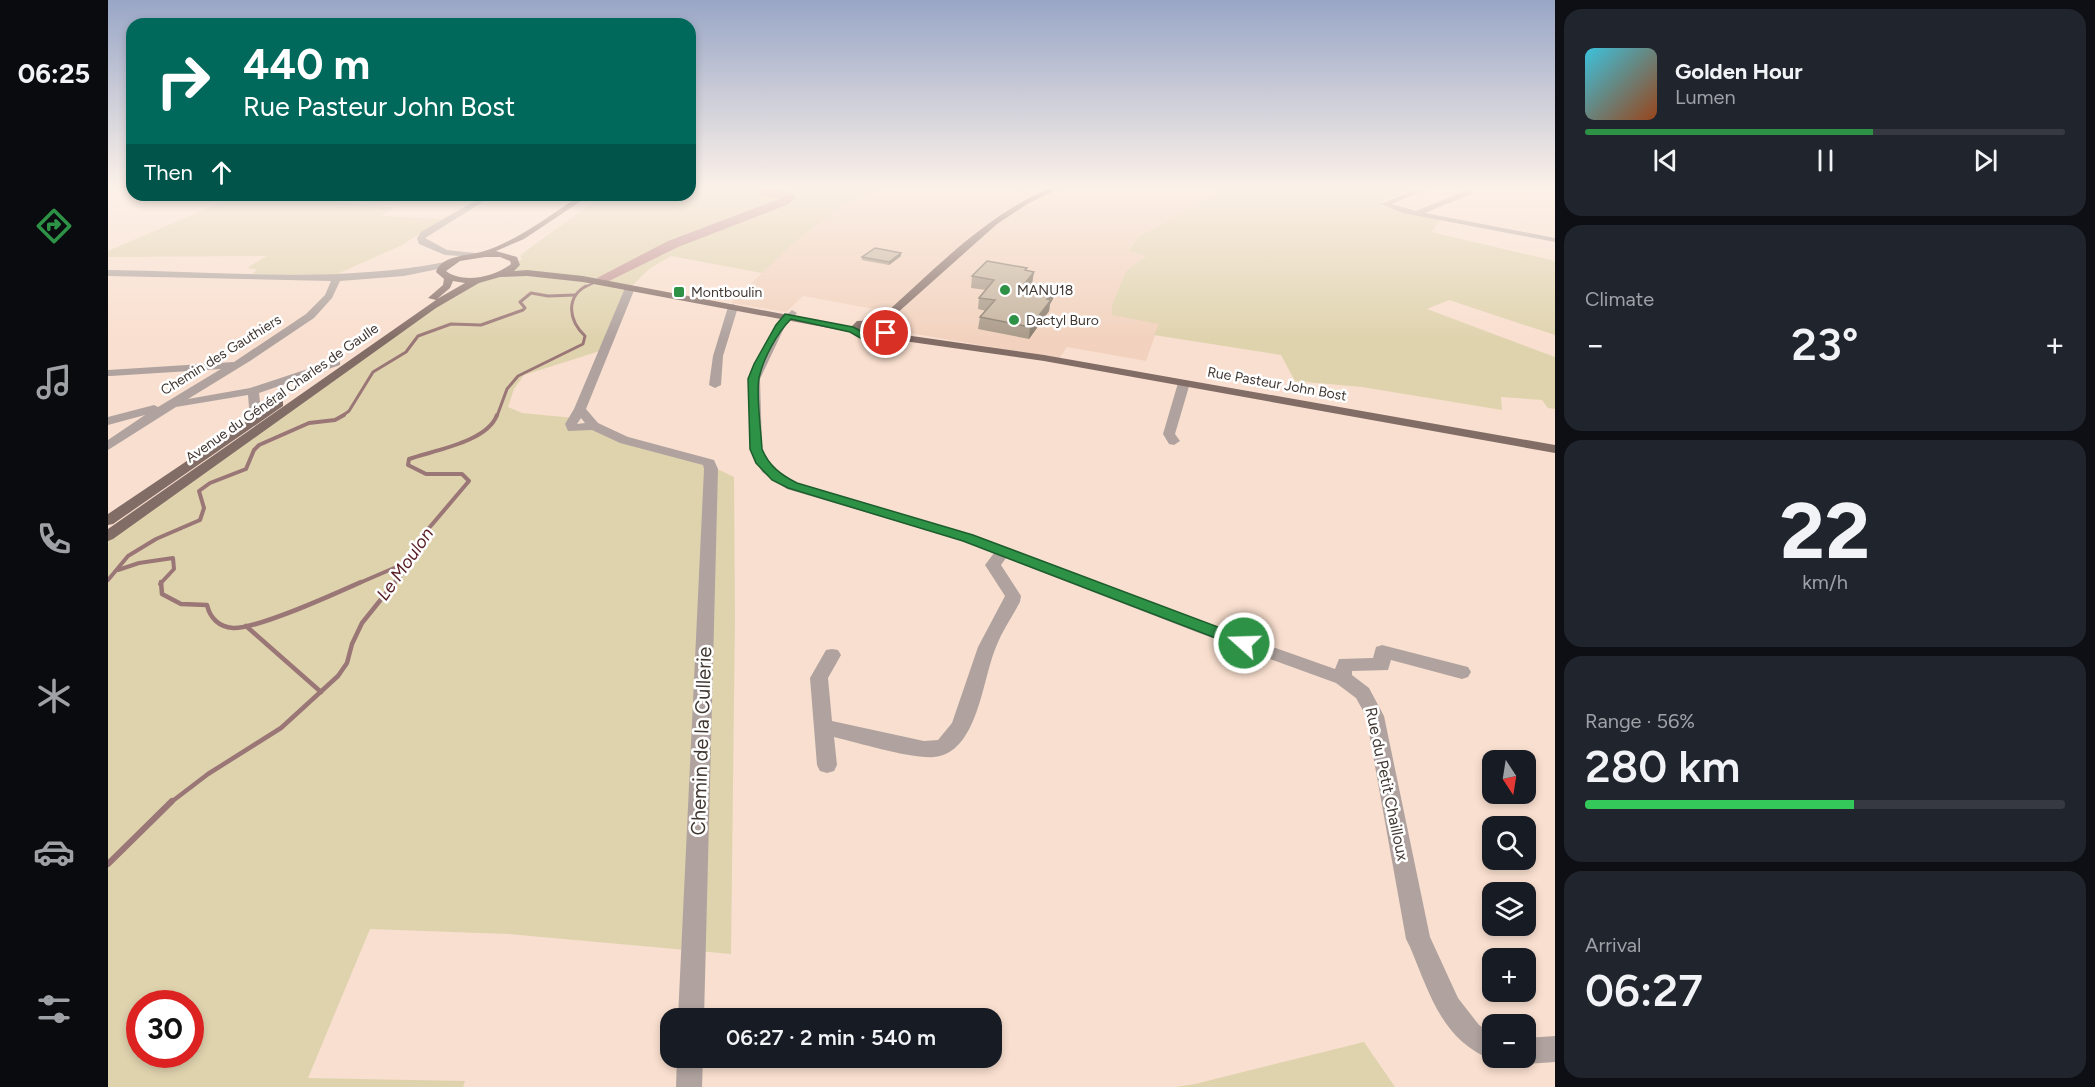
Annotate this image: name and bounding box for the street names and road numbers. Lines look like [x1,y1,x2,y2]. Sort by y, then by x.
street label: Chemin des Gauthiers [158,311,284,399]
street label: Avenue du Général Charles de Gaulle [182,319,382,466]
street label: Rue Pasteur John Bost [1206,363,1348,405]
street label: Chemin de la Cullerie [686,646,716,836]
street label: Rue du Petit Chailloux [1361,705,1413,863]

